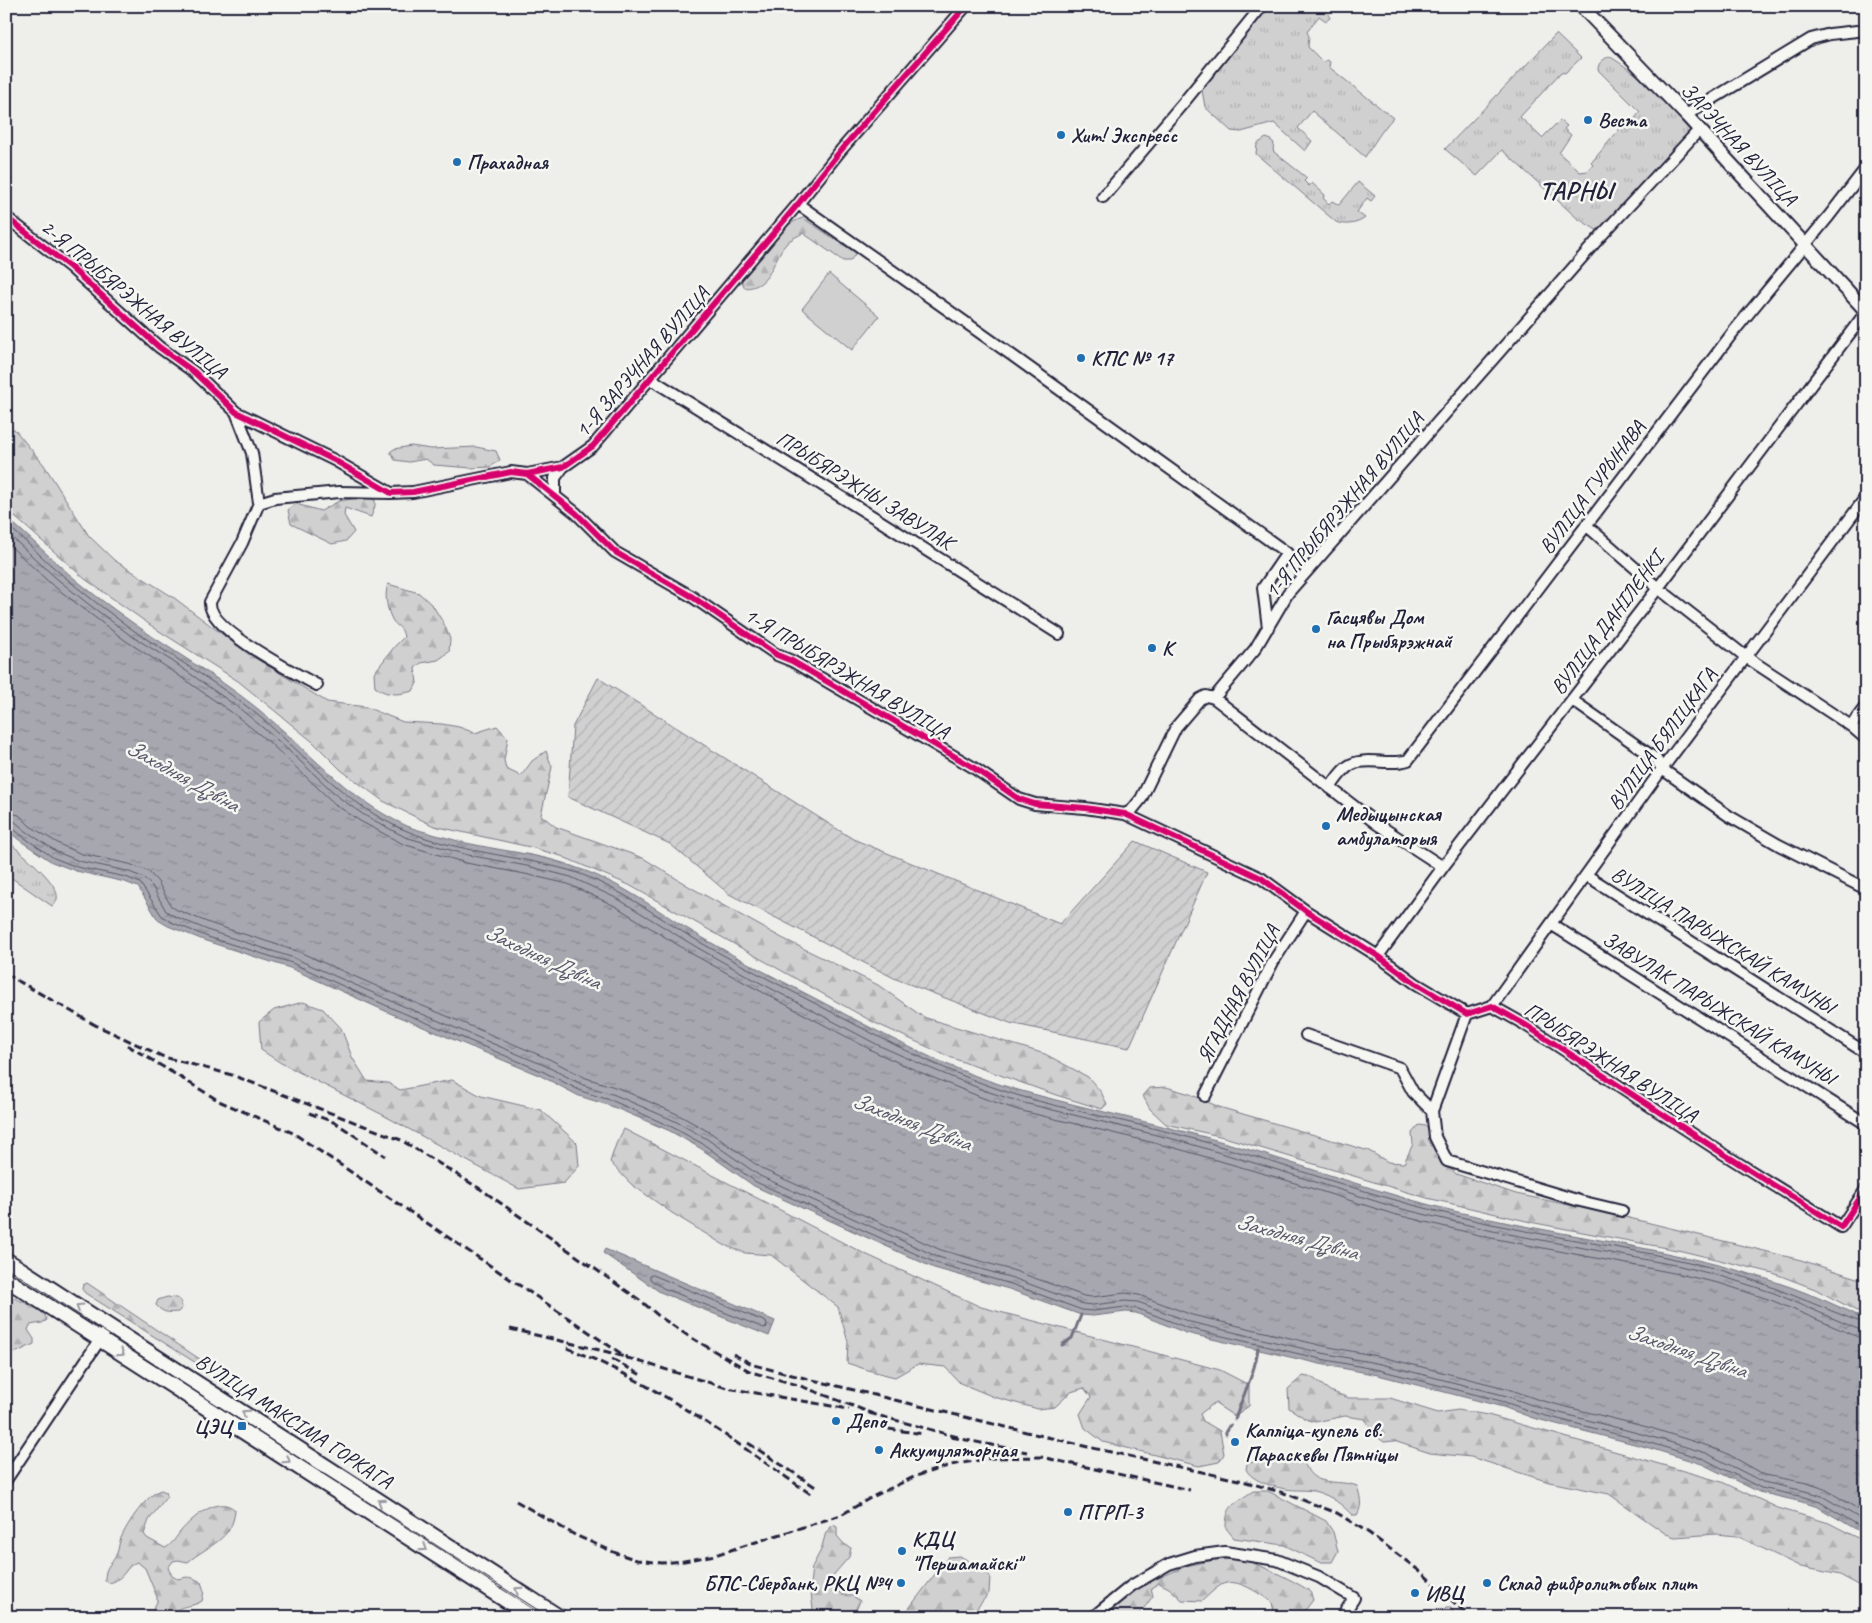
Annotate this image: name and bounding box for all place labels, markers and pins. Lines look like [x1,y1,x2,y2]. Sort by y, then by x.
place label: Веста [1598,107,1648,133]
marker: Веста [1582,114,1594,126]
place label: Хит! Экспресс [1071,122,1178,148]
marker: Хит! Экспресс [1055,129,1067,141]
place label: Прахадная [467,149,549,175]
marker: Прахадная [451,156,463,168]
place label: КПС № 17 [1091,345,1175,371]
marker: КПС № 17 [1075,352,1087,364]
place label: Гасцявы Дом на Прыбярэжнай [1326,604,1454,654]
marker: Гасцявы Дом на Прыбярэжнай [1310,623,1322,635]
place label: К [1162,635,1177,661]
marker: К [1146,642,1158,654]
place label: Медыцынская амбулаторыя [1336,801,1442,852]
marker: Медыцынская амбулаторыя [1320,820,1332,832]
place label: Депо [846,1408,889,1434]
place label: ЦЭЦ [194,1413,235,1439]
marker: Депо [830,1415,842,1427]
place label: Капліца-купель св. Параскевы Пятніцы [1245,1417,1399,1467]
marker: ЦЭЦ [236,1420,248,1432]
marker: Капліца-купель св. Параскевы Пятніцы [1229,1436,1241,1448]
place label: Аккумуляторная [889,1437,1019,1464]
marker: Аккумуляторная [873,1444,885,1456]
place label: ПГРП-3 [1078,1499,1145,1525]
marker: ПГРП-3 [1062,1506,1074,1518]
place label: КДЦ "Першамайскі" [912,1526,1026,1576]
marker: КДЦ "Першамайскі" [896,1545,908,1557]
place label: БПС-Сбербанк, РКЦ №4 [704,1570,894,1596]
place label: Склад фибролитовых плит [1497,1570,1698,1596]
marker: БПС-Сбербанк, РКЦ №4 [895,1577,907,1589]
marker: Склад фибролитовых плит [1481,1577,1493,1589]
place label: ИВЦ [1425,1580,1466,1606]
marker: ИВЦ [1409,1587,1421,1599]

